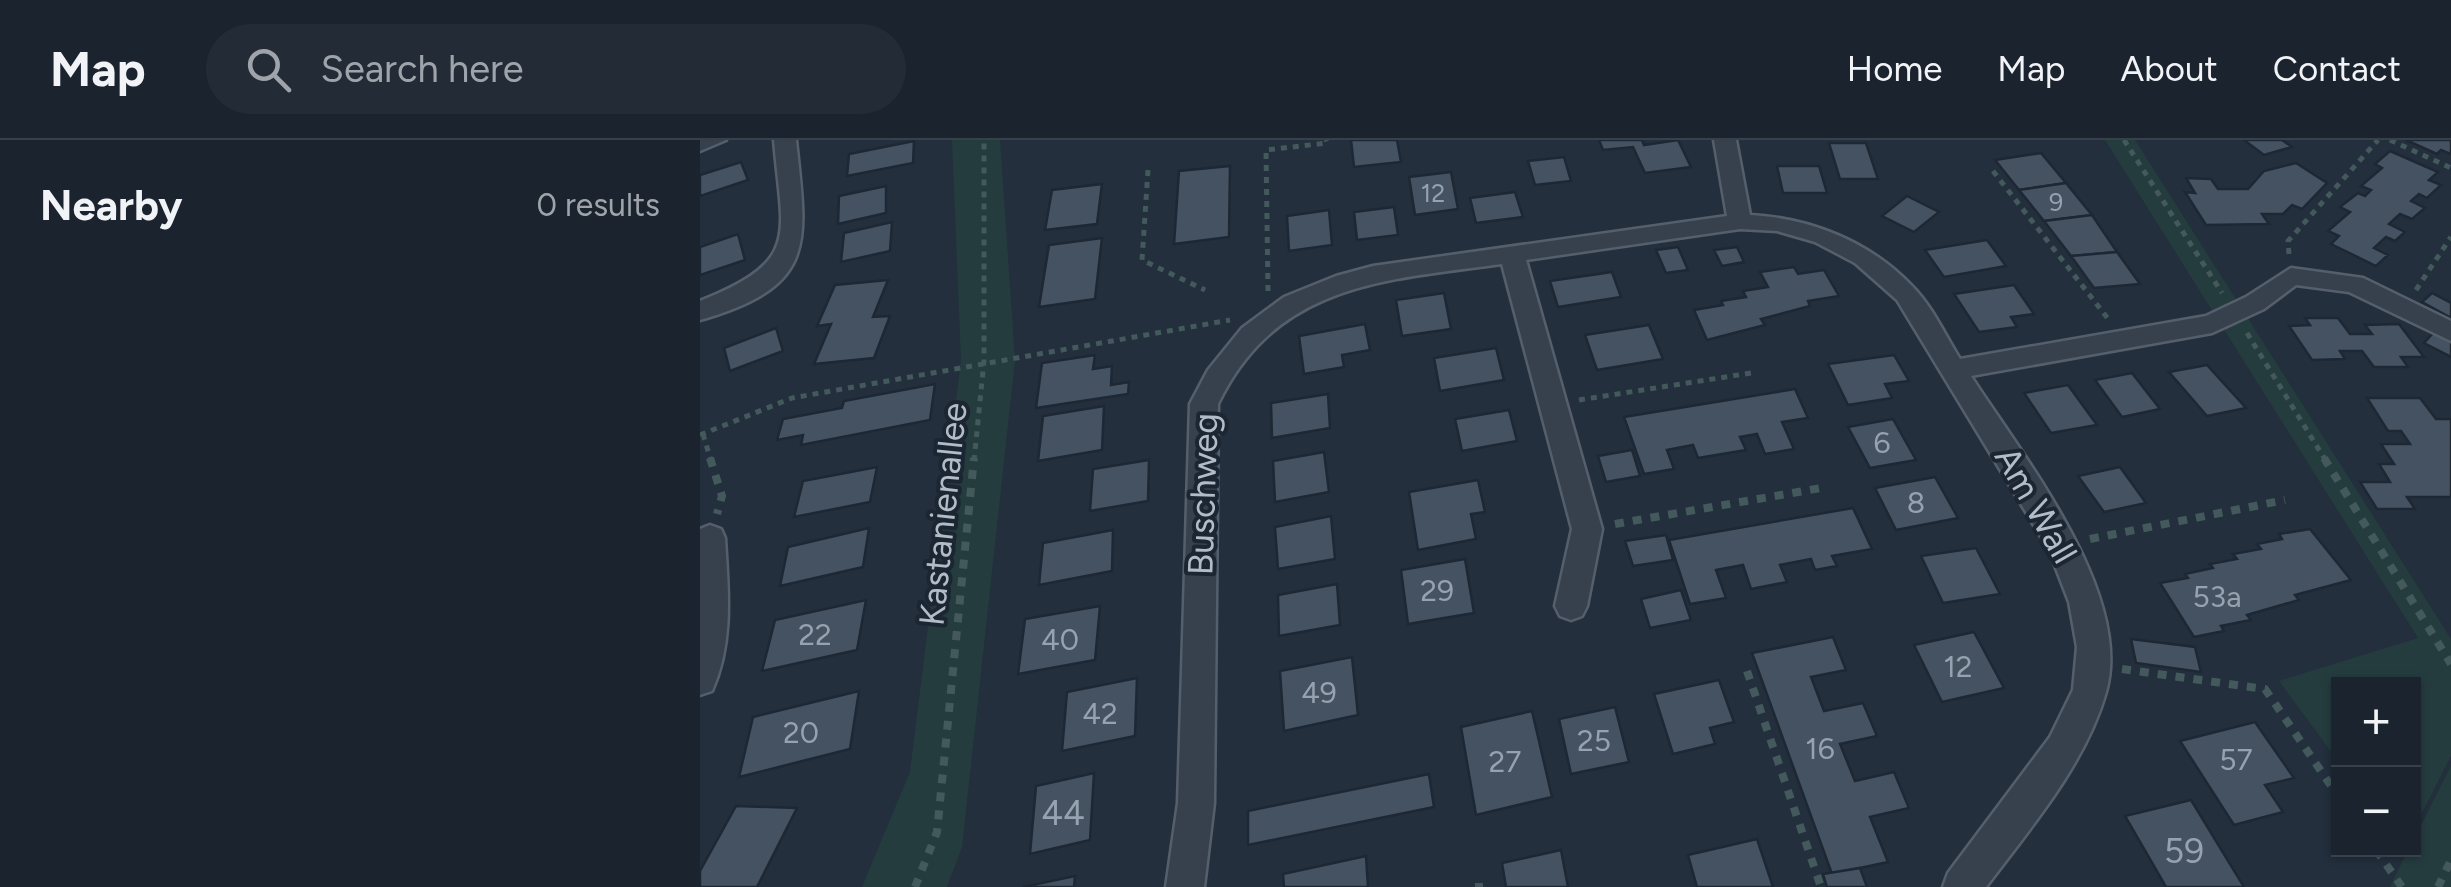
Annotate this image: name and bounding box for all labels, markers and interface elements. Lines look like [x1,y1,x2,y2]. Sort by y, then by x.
search box [206,24,906,114]
text: Map [50,40,146,98]
icon: search [241,42,296,97]
text: Search here [321,46,524,92]
text: Home [1847,48,1942,90]
text: Map [1997,48,2066,90]
text: About [2121,48,2218,90]
text: Contact [2273,48,2401,90]
house number: 12 [1421,178,1445,208]
text: Nearby [40,180,182,231]
text: 0 results [536,186,660,224]
house number: 9 [2049,187,2063,217]
street label: Kastanienallee [910,400,976,628]
street label: Buschweg [1179,412,1227,576]
house number: 6 [1874,424,1891,461]
street label: Am Wall [1986,439,2086,571]
house number: 8 [1907,484,1925,521]
house number: 29 [1420,572,1454,609]
house number: 53a [2193,578,2241,615]
house number: 22 [798,616,832,653]
house number: 40 [1041,621,1079,658]
house number: 12 [1943,648,1973,685]
house number: 49 [1301,674,1337,711]
map controls [2331,677,2421,857]
button: + [2331,677,2421,767]
house number: 42 [1082,695,1118,732]
house number: 20 [783,714,819,751]
house number: 25 [1577,722,1611,759]
house number: 16 [1805,730,1835,767]
house number: 57 [2219,741,2253,778]
house number: 27 [1489,743,1521,780]
button: − [2331,767,2421,857]
house number: 44 [1041,792,1085,834]
house number: 59 [2164,830,2204,872]

